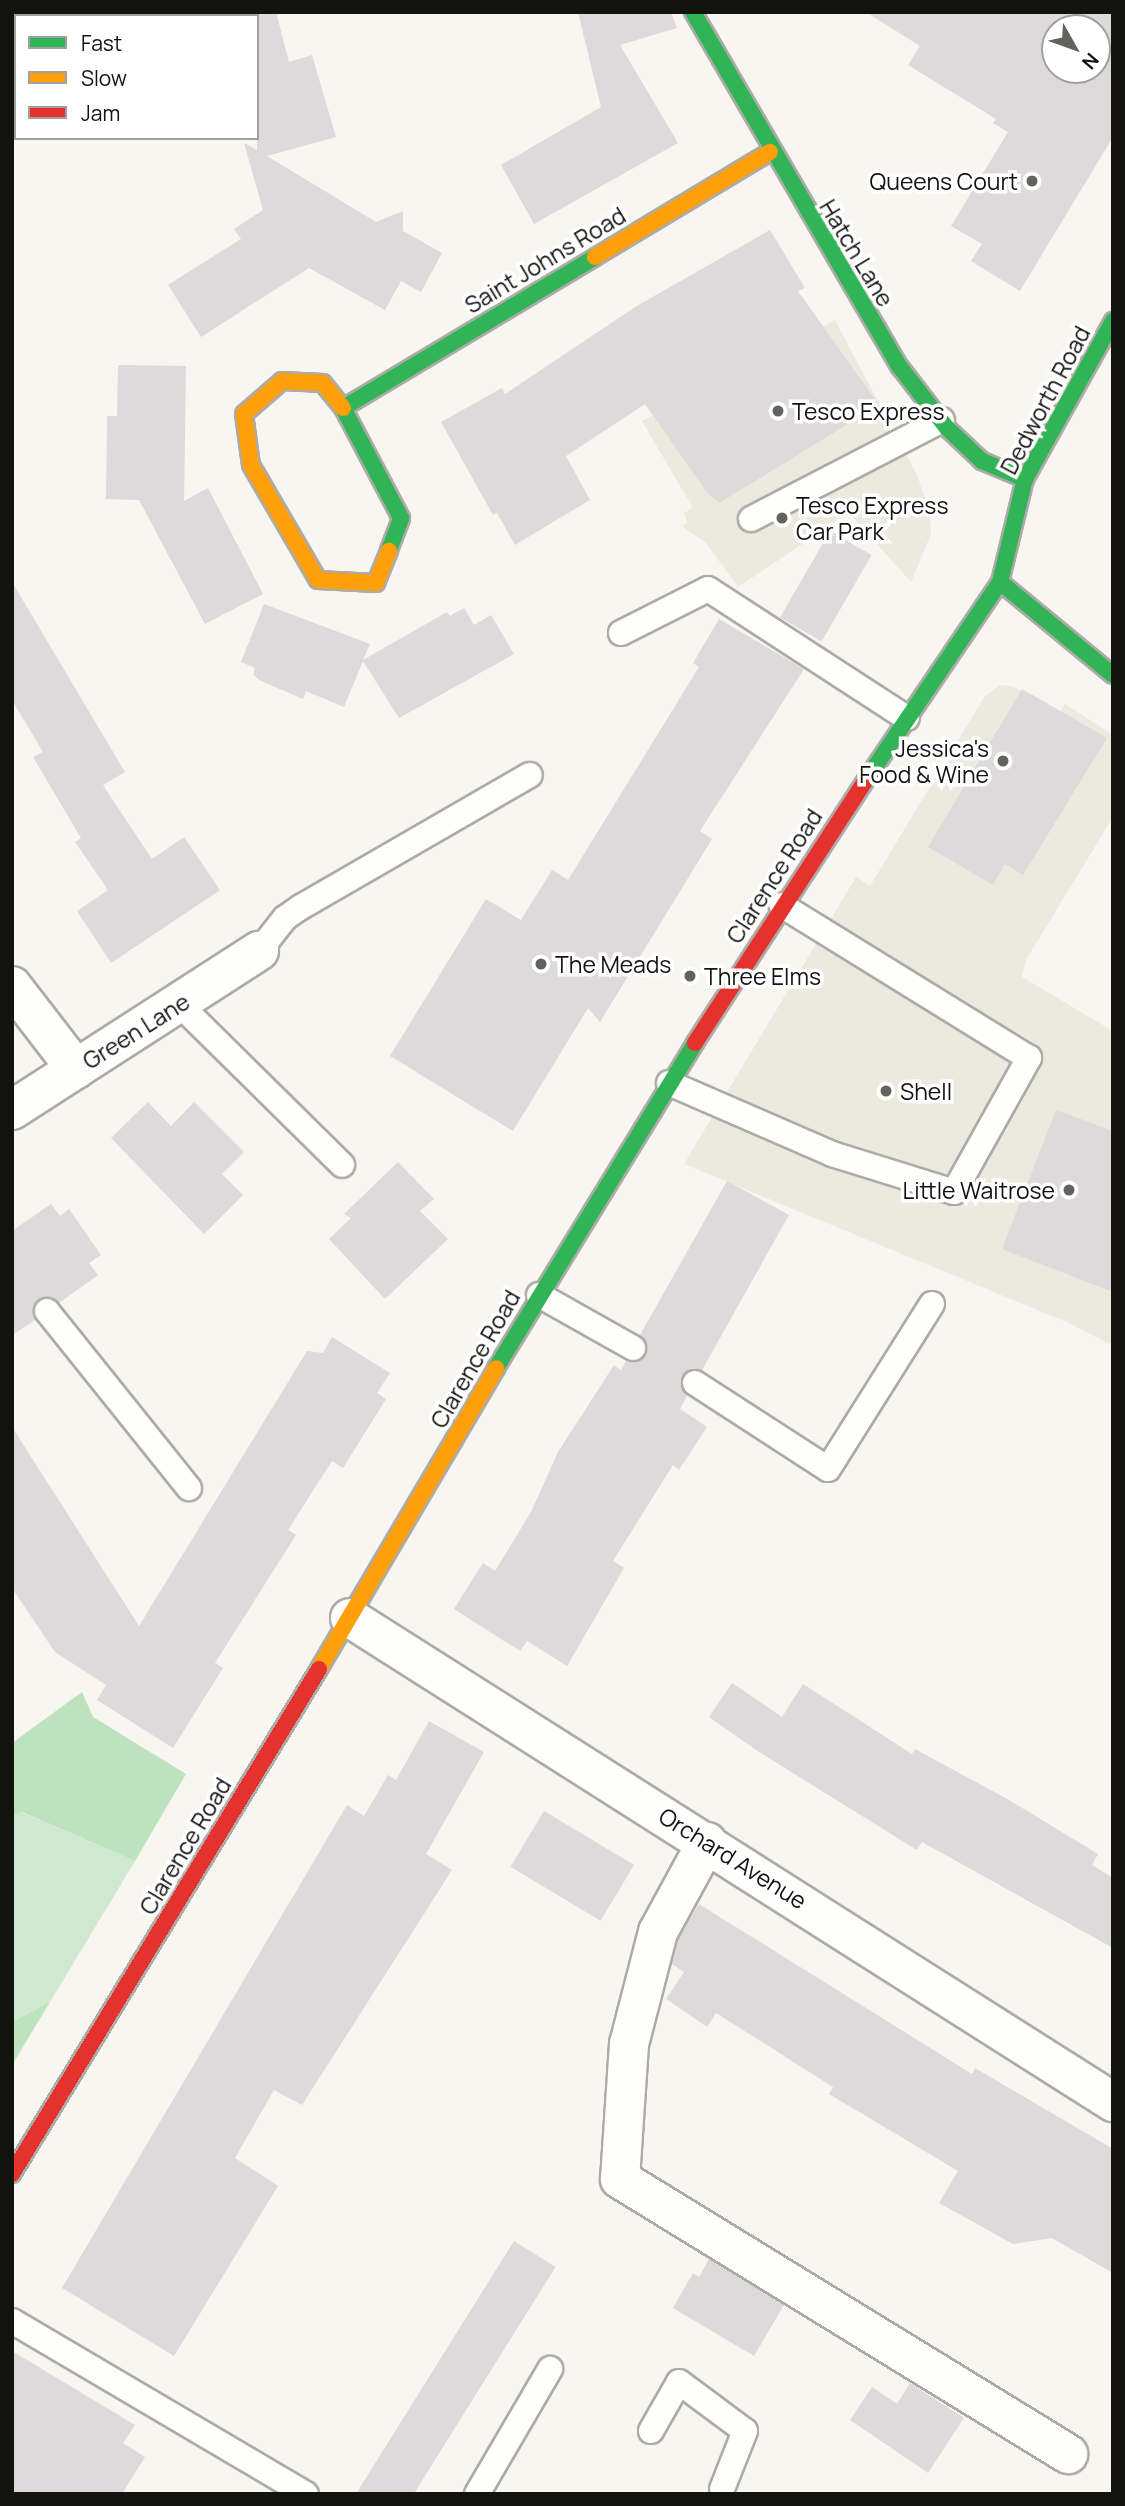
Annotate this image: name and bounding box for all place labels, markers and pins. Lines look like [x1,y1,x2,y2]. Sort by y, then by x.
place label: Queens Court [870,167,1018,195]
marker: Queens Court [1024,173,1040,189]
place label: Tesco Express [792,397,944,425]
marker: Tesco Express [770,403,786,419]
place label: Tesco Express Car Park [796,491,948,545]
marker: Tesco Express Car Park [774,510,790,526]
place label: Jessica's Food & Wine [859,734,989,788]
marker: Jessica's Food & Wine [995,753,1011,769]
place label: The Meads [555,950,671,978]
marker: The Meads [533,956,549,972]
place label: Three Elms [704,962,821,990]
marker: Three Elms [682,968,698,984]
place label: Shell [900,1077,952,1105]
marker: Shell [878,1083,894,1099]
place label: Little Waitrose [903,1176,1055,1204]
marker: Little Waitrose [1061,1182,1077,1198]

